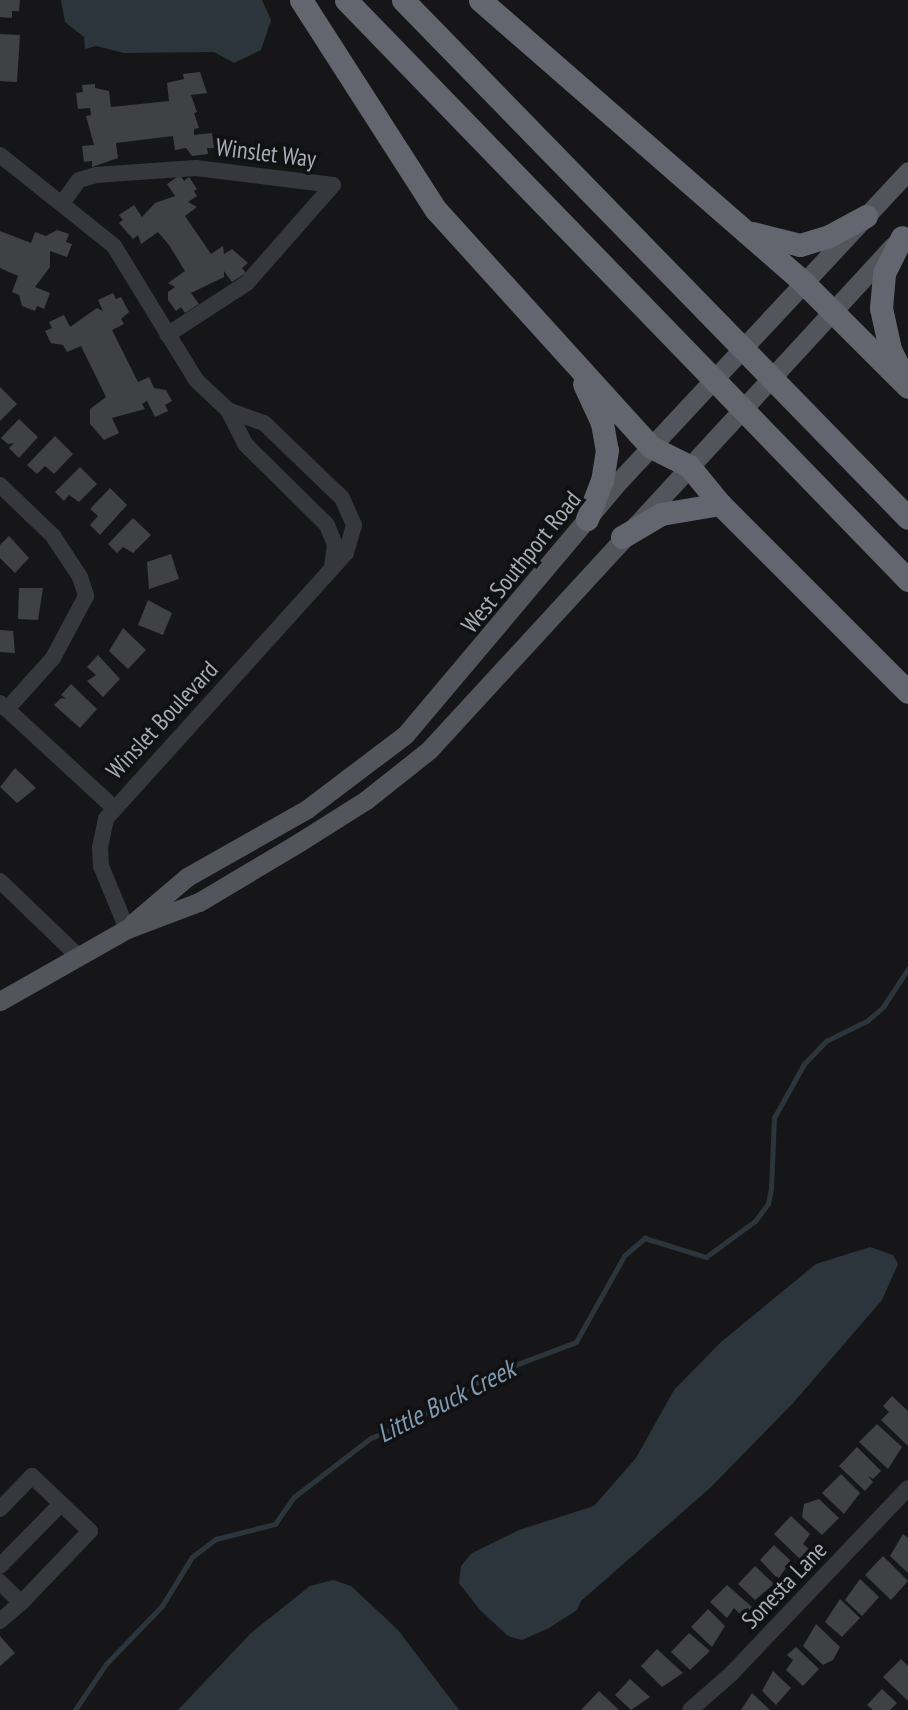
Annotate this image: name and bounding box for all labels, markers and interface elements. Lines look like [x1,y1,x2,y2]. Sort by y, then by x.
street label: Winslet Way [214,133,318,173]
street label: West Southport Road [455,485,587,639]
street label: Winslet Boulevard [100,655,224,785]
water label: Little Buck Creek [371,1353,521,1449]
street label: Sonesta Lane [735,1535,833,1635]

